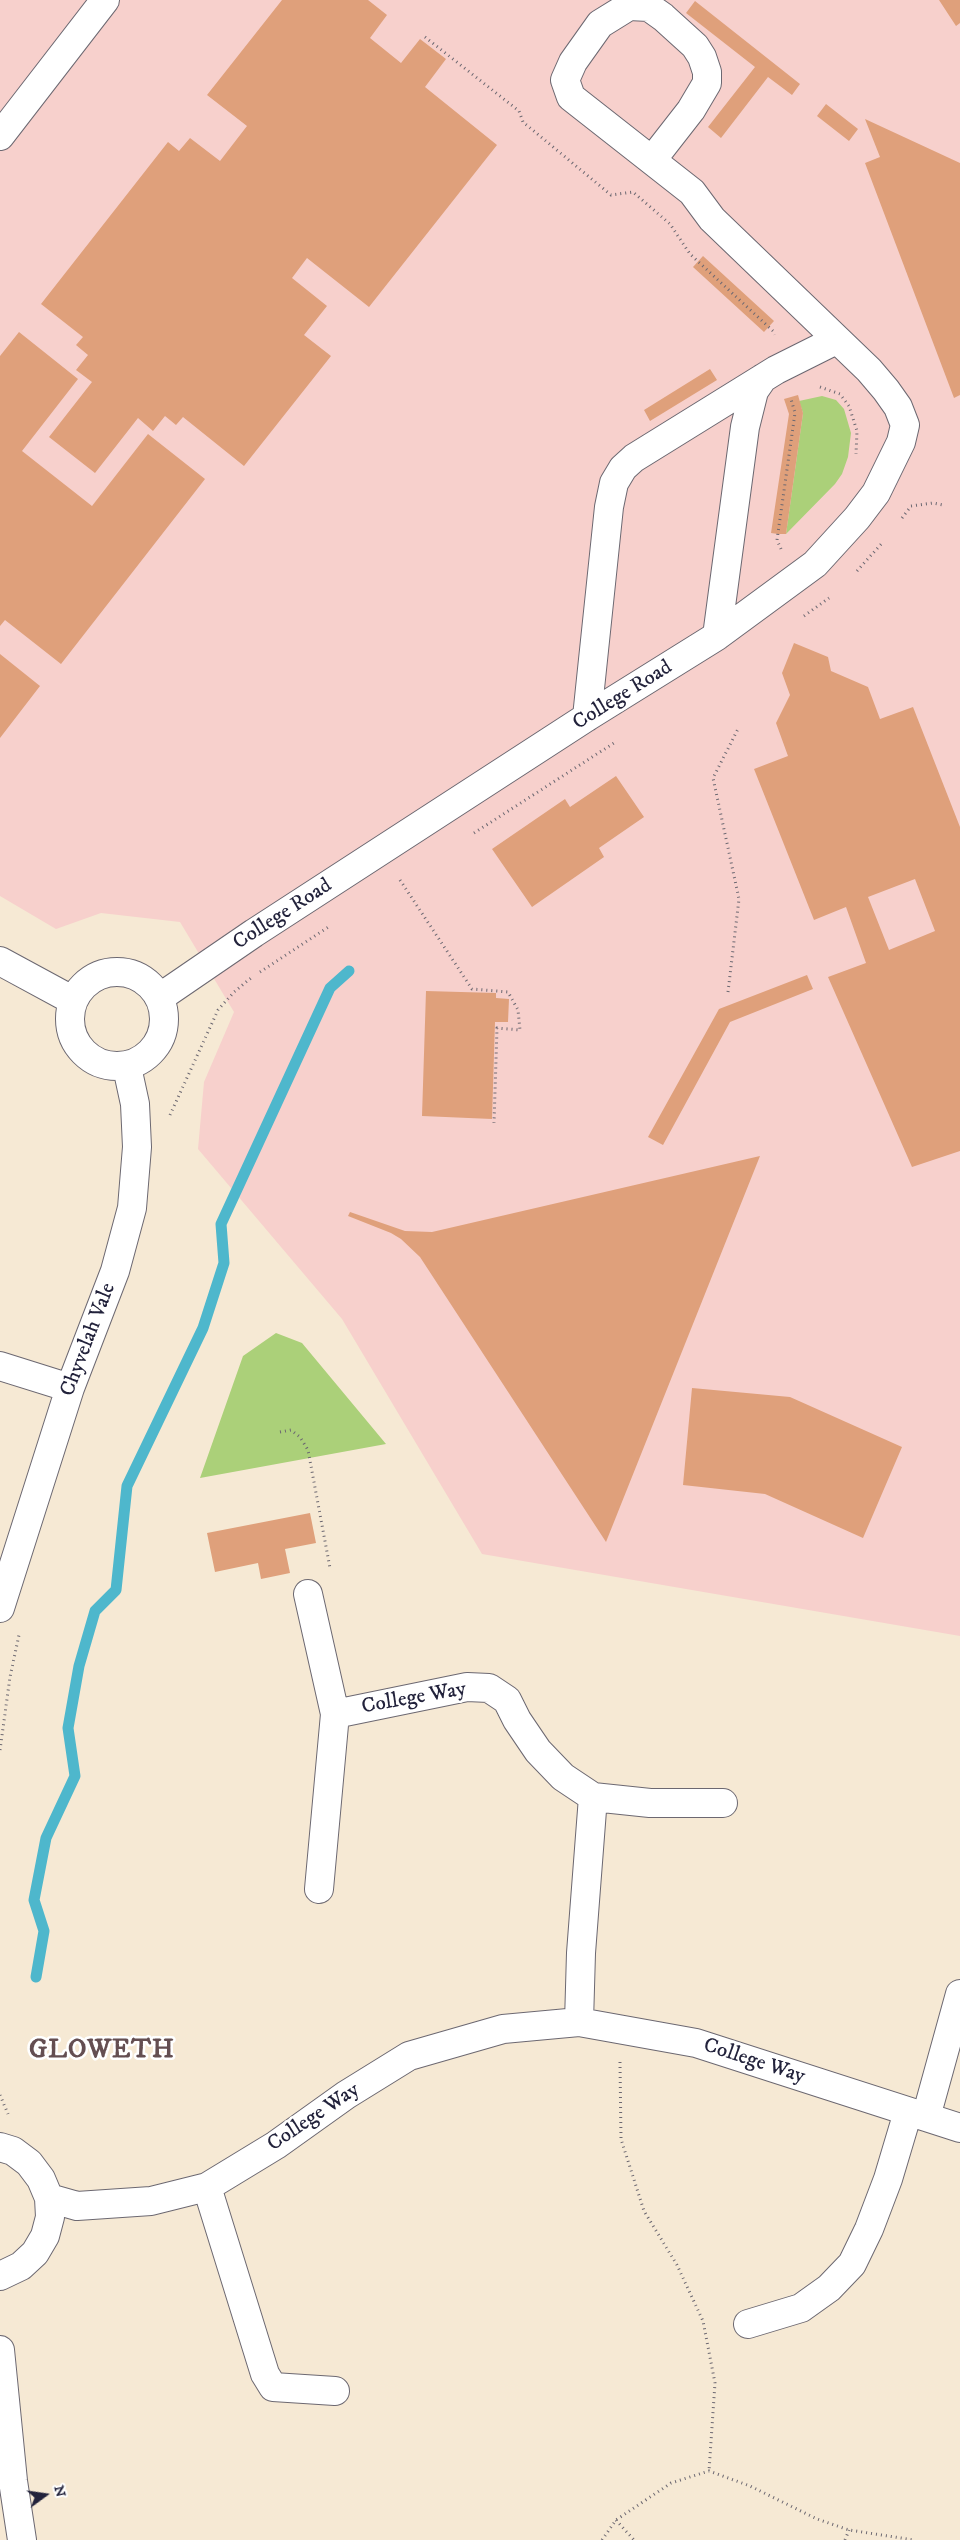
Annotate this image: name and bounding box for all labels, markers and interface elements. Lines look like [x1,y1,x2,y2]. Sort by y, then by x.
street label: College Road [569,656,677,736]
street label: College Road [229,874,337,956]
street label: Chyvelah Vale [56,1280,122,1400]
street label: College Way [360,1677,468,1721]
street label: College Way [700,2034,808,2090]
district label: GLOWETH [28,2036,176,2068]
street label: College Way [263,2078,365,2158]
north arrow [20,2470,70,2520]
text: N [49,2484,70,2499]

